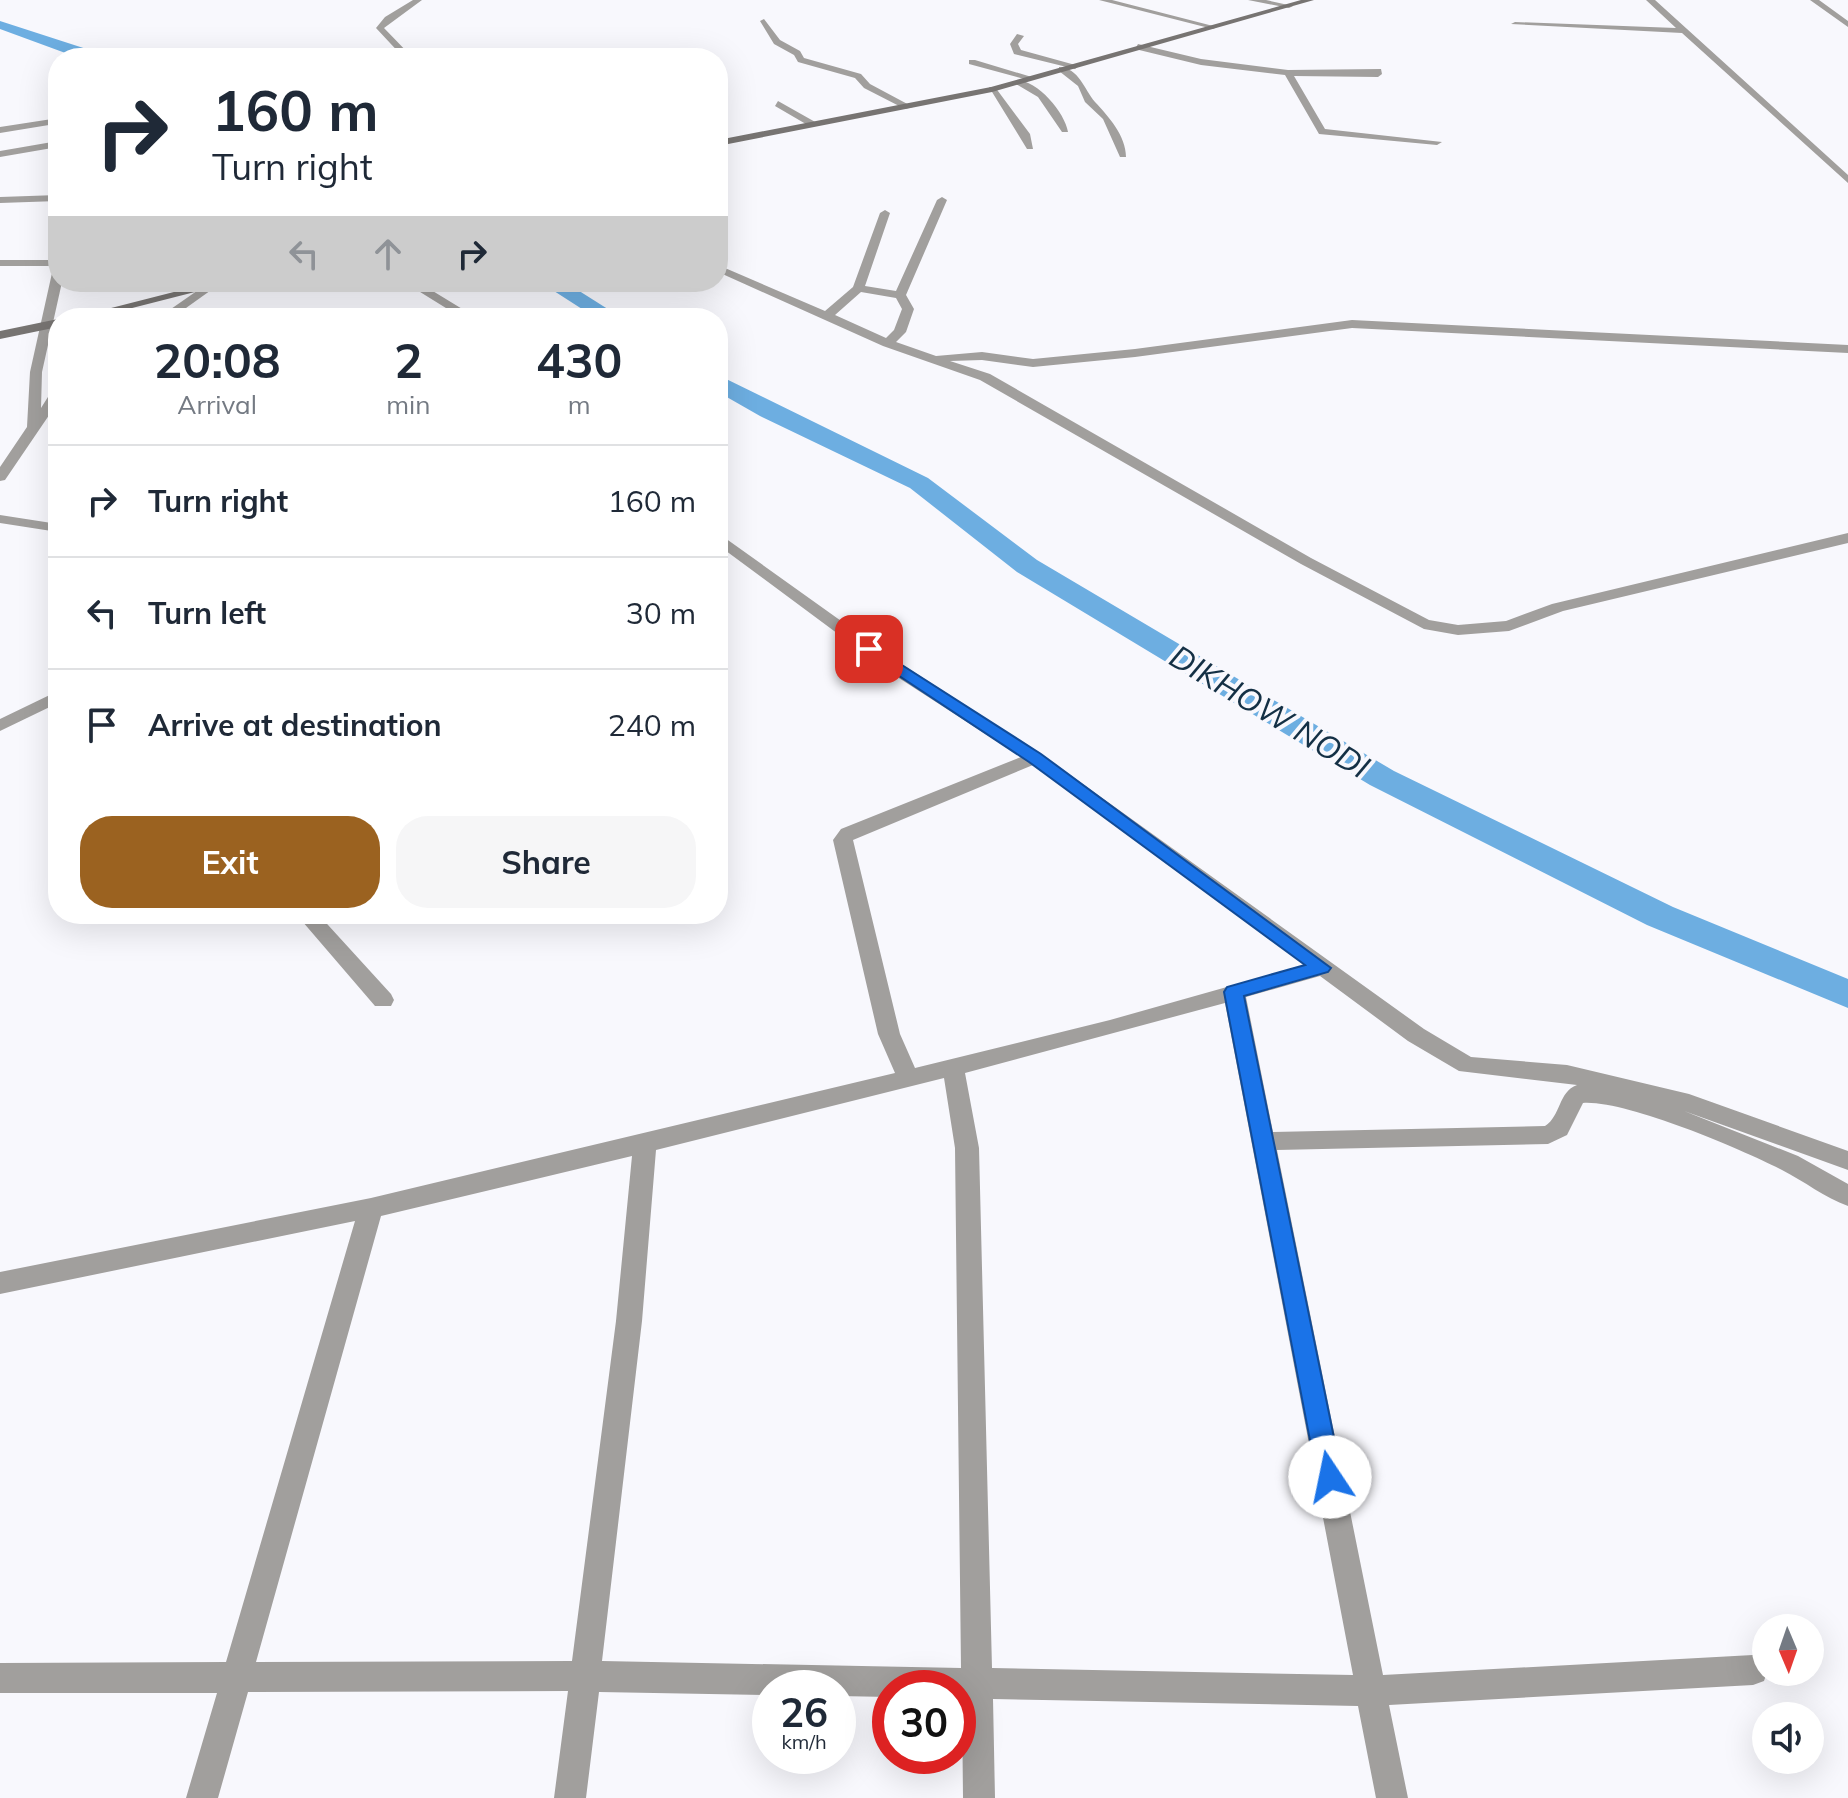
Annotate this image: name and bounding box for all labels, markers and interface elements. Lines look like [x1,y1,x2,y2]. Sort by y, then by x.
text: 160 m [212,75,379,145]
icon: right [80,80,184,184]
text: Turn right [212,144,373,189]
icon: left [282,232,326,276]
icon: ahead [366,232,410,276]
icon: right [450,232,494,276]
text: 20:08 [154,330,281,390]
text: 2 [394,330,423,390]
text: 430 [536,330,622,390]
text: Arrival [177,388,257,421]
text: min [386,388,430,421]
text: m [568,388,591,421]
icon: right [80,479,124,523]
text: Turn right [148,482,288,520]
text: 160 m [608,482,696,520]
icon: left [80,591,124,635]
text: Turn left [148,594,266,632]
text: 30 m [626,594,696,632]
pin [835,615,903,683]
icon: arrive [847,627,891,671]
water label: DIKHOW NODI [1163,636,1377,786]
icon: arrive [80,703,124,747]
text: Arrive at destination [148,706,442,744]
text: 240 m [608,706,696,744]
button: Exit [80,816,380,908]
button: Share [396,816,696,908]
position arrow [1288,1435,1372,1519]
north arrow [1752,1614,1824,1686]
map controls [1752,1614,1824,1774]
speed limit sign: 30 [872,1670,976,1774]
text: 26 [780,1687,828,1737]
button: sound [1752,1702,1824,1774]
text: km/h [781,1729,827,1754]

